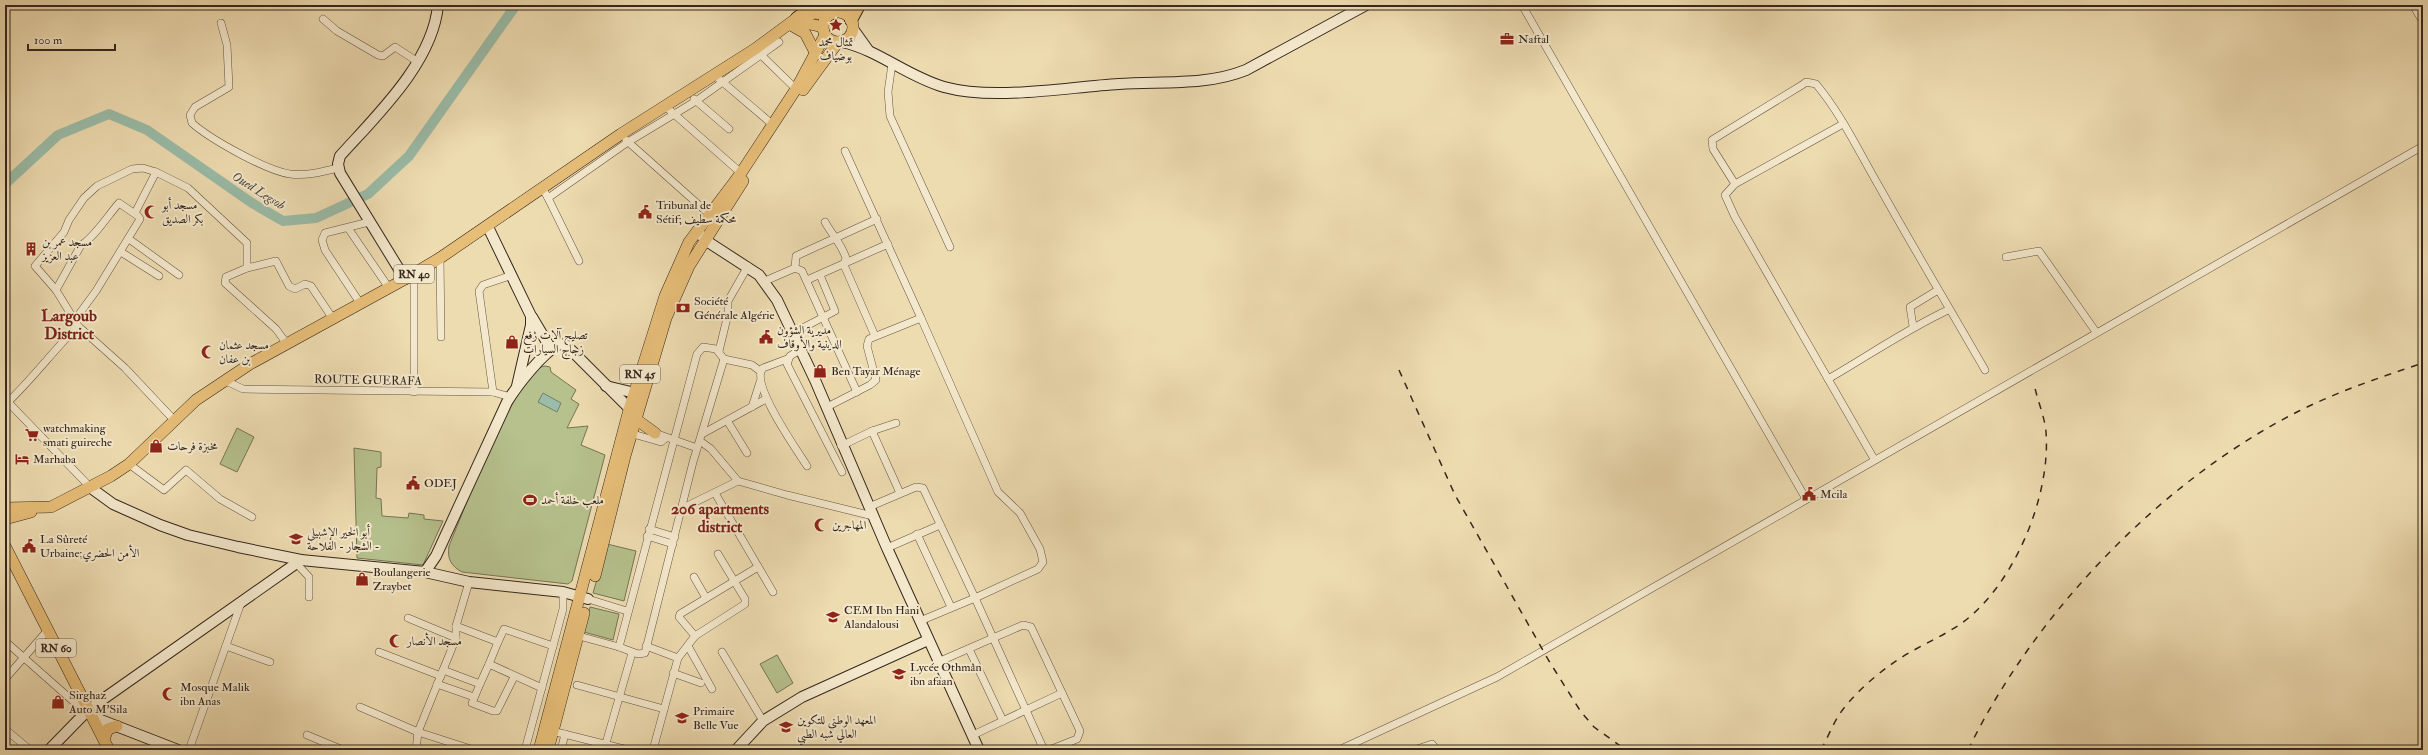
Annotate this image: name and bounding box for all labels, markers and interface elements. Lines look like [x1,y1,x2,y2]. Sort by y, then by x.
place icon: تمثال محمد بوضياف [828,17,844,33]
scale bar [28,26,115,52]
office icon: Naftal [1499,31,1515,47]
place label: Naftal [1518,32,1549,47]
text: 100 m [34,33,63,48]
place label: تمثال محمد بوضياف [818,35,854,64]
water label: Oued Legsob [229,168,289,214]
place label: مسجد أبو بكر الصديق [161,197,203,227]
place label: Tribunal de Sétif; محكمة سطيف [656,198,737,227]
mosque icon: مسجد أبو بكر الصديق [143,204,159,220]
public building icon: Tribunal de Sétif; محكمة سطيف [637,204,653,220]
place label: مسجد عمر بن عبد العزيز [40,235,92,264]
building icon: مسجد عمر بن عبد العزيز [23,241,39,257]
road number: RN 40 [394,265,434,283]
place label: Société Générale Algérie [694,294,775,323]
bank icon: Société Générale Algérie [675,300,691,316]
district label: Largoub District [41,306,97,344]
place label: مديرية الشؤون الدينية والأوقاف [777,323,842,352]
place label: تصليح آلات رفع زجاج السيارات [523,327,588,360]
public building icon: مديرية الشؤون الدينية والأوقاف [758,329,774,345]
shop icon: تصليح آلات رفع زجاج السيارات [504,334,520,350]
place label: مسجد عثمان بن عفان [219,338,269,367]
mosque icon: مسجد عثمان بن عفان [200,344,216,360]
shop icon: Ben Tayar Ménage [812,363,828,379]
place label: Ben Tayar Ménage [831,364,921,379]
road number: RN 45 [620,365,660,383]
street label: ROUTE GUERAFA [314,372,422,389]
place label: watchmaking smati guireche [43,421,112,450]
supermarket icon: watchmaking smati guireche [24,427,40,443]
shop icon: مخبزة فرحات [148,438,164,454]
place label: مخبزة فرحات [167,439,218,454]
hotel icon: Marhaba [14,451,30,467]
place label: Marhaba [33,452,77,467]
public building icon: ODEJ [405,475,421,491]
place label: ODEJ [424,476,457,491]
public building icon: Mcila [1801,486,1817,502]
place label: Mcila [1820,487,1849,502]
sports icon: ملعب خلفة أحمد [522,492,538,508]
place label: ملعب خلفة أحمد [541,492,604,508]
district label: 206 apartments district [671,499,770,537]
mosque icon: المهاجرين [813,517,829,533]
place label: المهاجرين [832,518,867,533]
place label: أبو الخير الإشبيلي الشجار - الفلاحة - [307,524,380,554]
school or university icon: أبو الخير الإشبيلي الشجار - الفلاحة - [288,531,304,547]
place label: La Sûreté Urbaine;الأمن الحضري [40,532,140,563]
public building icon: La Sûreté Urbaine;الأمن الحضري [21,538,37,554]
place label: Boulangerie Zraybet [373,565,431,594]
shop icon: Boulangerie Zraybet [354,571,370,587]
place label: CEM Ibn Hani Alandalousi [843,603,919,632]
school or university icon: CEM Ibn Hani Alandalousi [825,609,841,625]
place label: مسجد الأنصار [406,632,462,649]
mosque icon: مسجد الأنصار [388,633,404,649]
road number: RN 60 [36,639,76,657]
place label: Lycée Othmân ibn afaan [910,660,982,689]
school or university icon: Lycée Othmân ibn afaan [891,666,907,682]
place label: Mosque Malik ibn Anas [180,680,250,709]
mosque icon: Mosque Malik ibn Anas [161,686,177,702]
place label: Sirghaz Auto M'Sila [68,688,128,717]
shop icon: Sirghaz Auto M'Sila [50,694,66,710]
place label: Primaire Belle Vue [693,704,738,733]
school or university icon: Primaire Belle Vue [674,710,690,726]
place label: المعهد الوطني للتكوين العالي شبه الطبي [797,713,877,746]
school or university icon: المعهد الوطني للتكوين العالي شبه الطبي [778,719,794,735]

